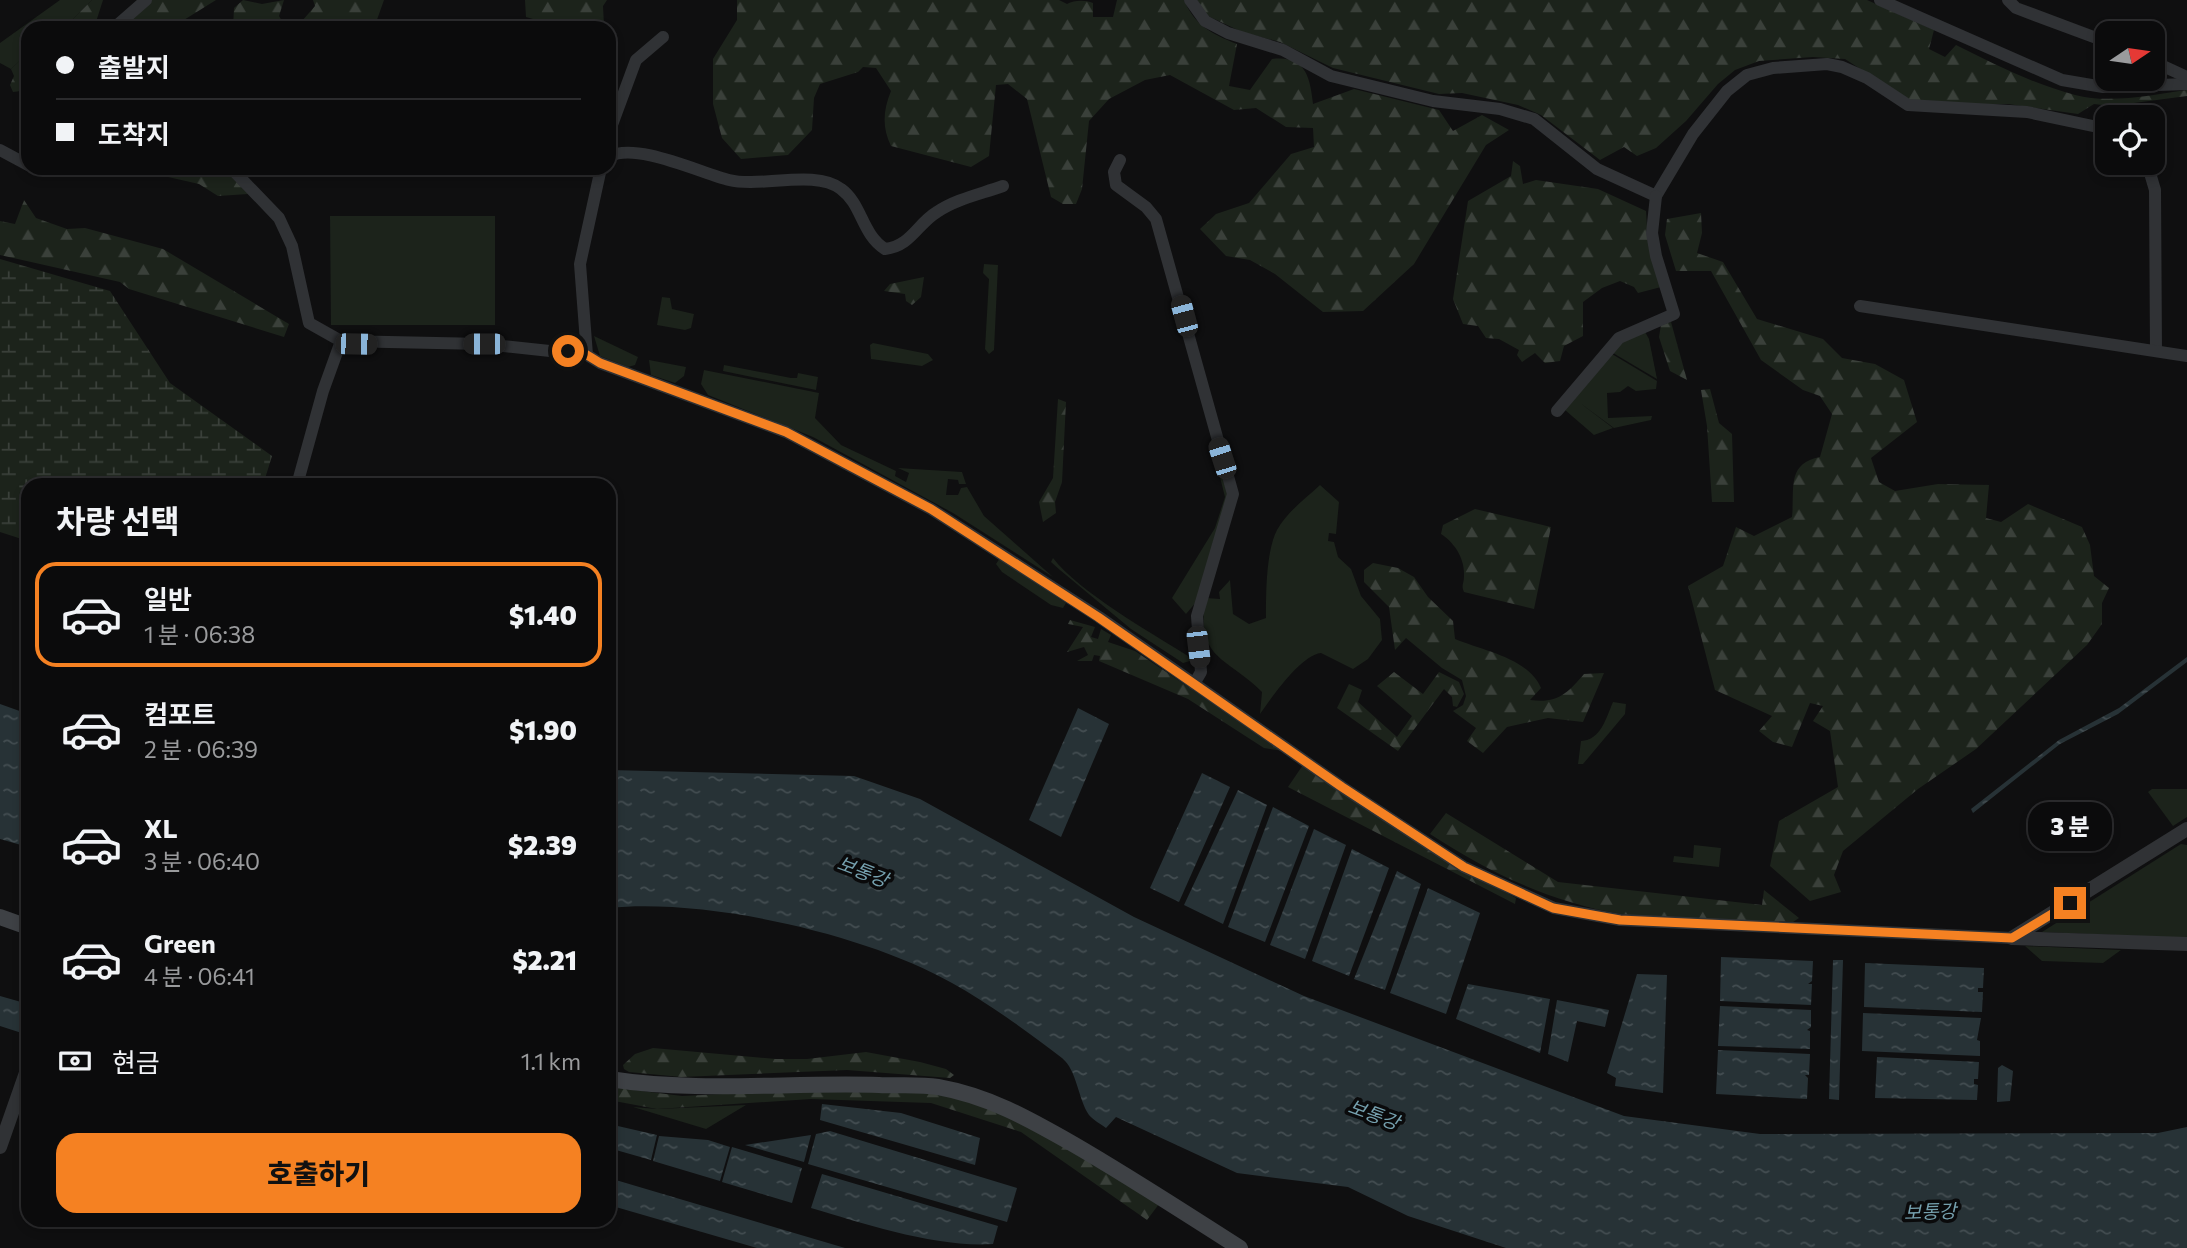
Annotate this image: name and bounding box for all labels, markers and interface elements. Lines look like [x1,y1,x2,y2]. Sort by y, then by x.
north arrow [2095,21,2165,91]
map controls [2095,21,2165,175]
text: 출발지 [98,51,170,82]
button: locate [2095,105,2165,175]
text: 도착지 [98,118,170,149]
car [1169,293,1200,339]
car [335,333,378,355]
car [464,334,506,355]
route start [552,335,584,367]
car [1206,435,1239,481]
text: 차량 선택 [56,500,180,540]
icon: car [60,583,123,646]
text: 일반 [144,583,192,614]
text: $1.40 [509,599,577,630]
text: 1 분 · 06:38 [144,620,255,648]
car [1186,625,1211,669]
icon: car [60,698,123,761]
text: 컴포트 [144,698,216,729]
text: $1.90 [509,714,577,745]
text: 2 분 · 06:39 [144,735,258,763]
callout: 3 분 [2028,802,2112,850]
text: XL [144,812,178,843]
text: 3 분 [2050,812,2090,840]
icon: car [60,813,123,876]
text: $2.39 [508,829,577,860]
text: 3 분 · 06:40 [144,847,260,875]
water label: 보통강 [834,851,894,892]
route end [2054,887,2086,919]
text: Green [144,927,216,958]
icon: car [60,928,123,991]
text: $2.21 [512,944,577,975]
text: 4 분 · 06:41 [144,962,255,990]
icon: cash [56,1042,94,1080]
text: 현금 [112,1046,160,1077]
text: 1.1 km [521,1047,581,1075]
water label: 보통강 [1345,1094,1405,1135]
button: 호출하기 [56,1133,581,1213]
water label: 보통강 [1903,1199,1959,1223]

